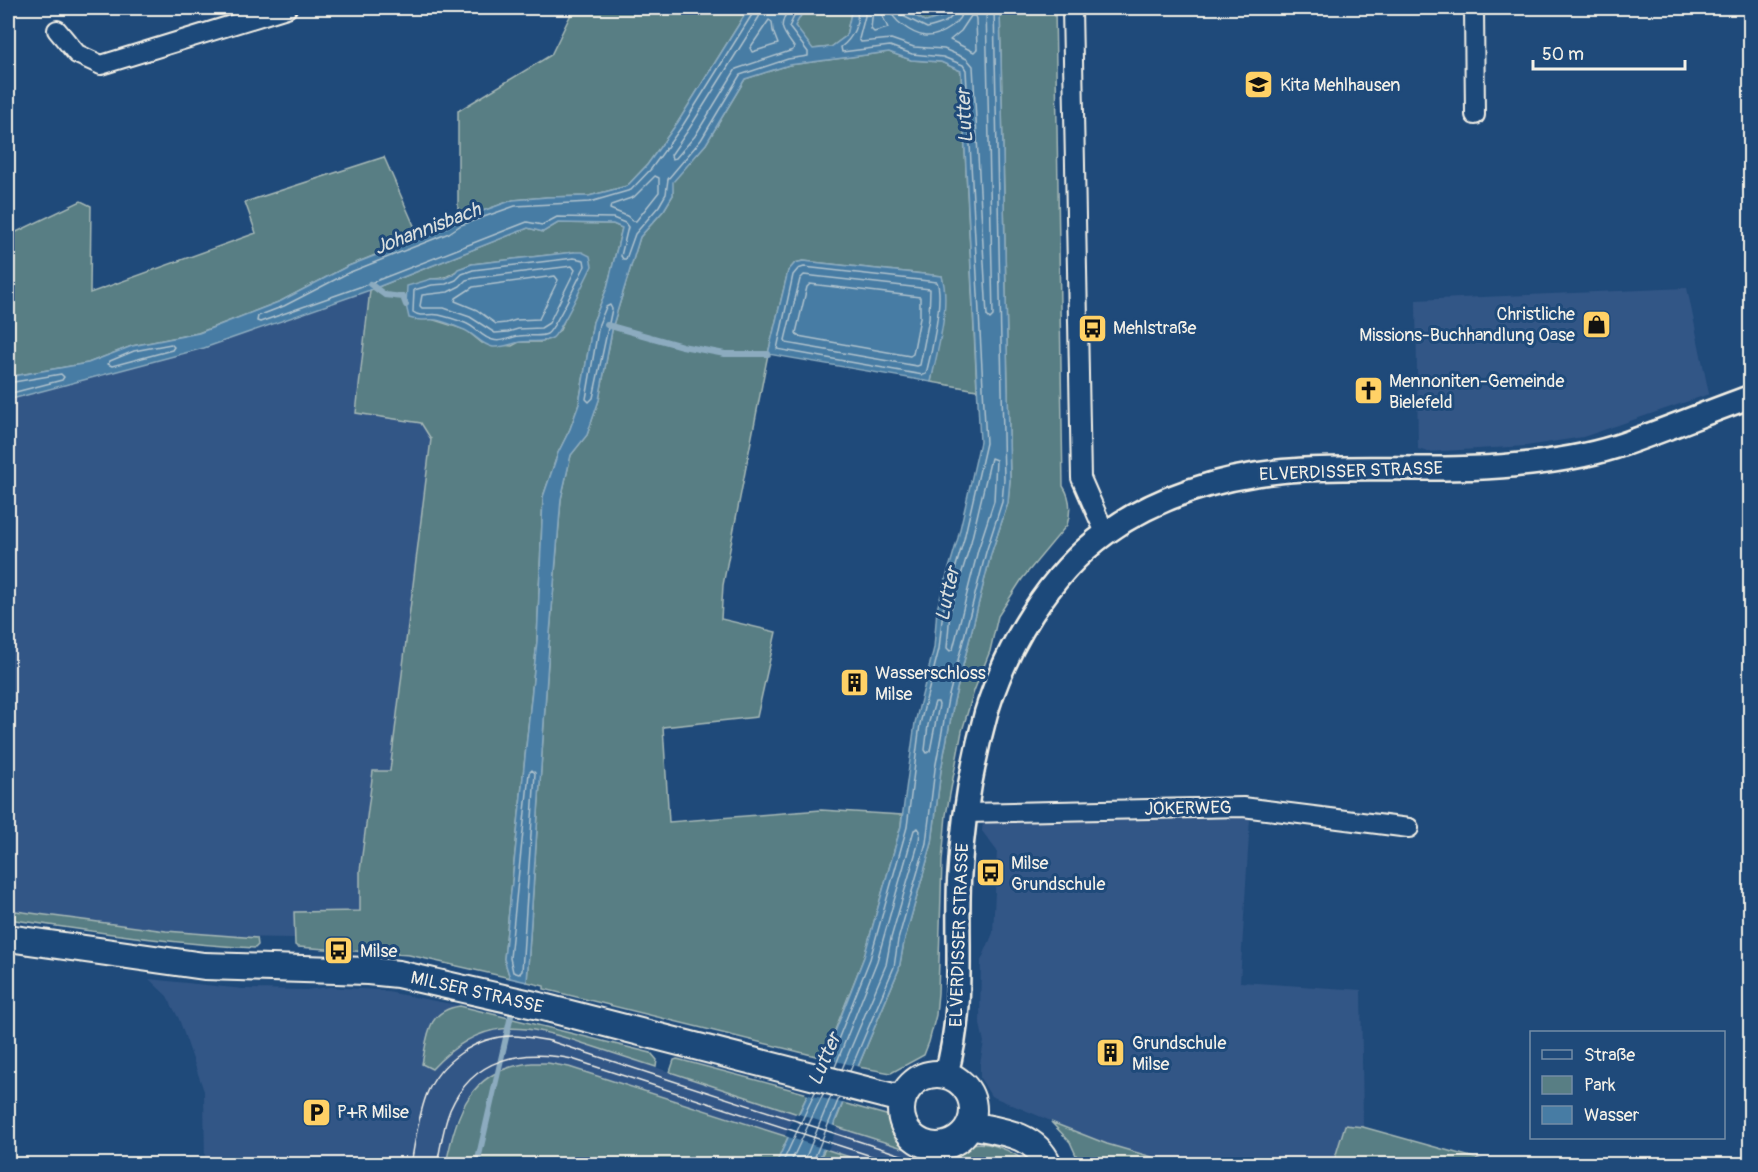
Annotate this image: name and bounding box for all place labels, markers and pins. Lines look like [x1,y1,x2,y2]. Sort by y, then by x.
school or university icon: Kita Mehlhausen [1243,69,1275,101]
place label: Kita Mehlhausen [1280,74,1400,97]
place label: Christliche Missions-Buchhandlung Oase [1359,303,1575,347]
shop icon: Christliche Missions-Buchhandlung Oase [1580,308,1612,340]
bus stop icon: Mehlstraße [1076,312,1108,344]
place label: Mehlstraße [1113,317,1196,340]
place label: Mennoniten-Gemeinde Bielefeld [1389,370,1564,414]
church icon: Mennoniten-Gemeinde Bielefeld [1352,375,1384,407]
place label: Wasserschloss Milse [875,662,986,706]
building icon: Wasserschloss Milse [838,667,870,699]
place label: Milse Grundschule [1011,852,1105,896]
bus stop icon: Milse Grundschule [974,857,1006,889]
bus stop icon: Milse [323,935,355,967]
place label: Milse [360,940,397,963]
place label: Grundschule Milse [1132,1032,1226,1076]
building icon: Grundschule Milse [1095,1037,1127,1069]
parking icon: P+R Milse [300,1096,332,1128]
place label: P+R Milse [337,1101,409,1124]

